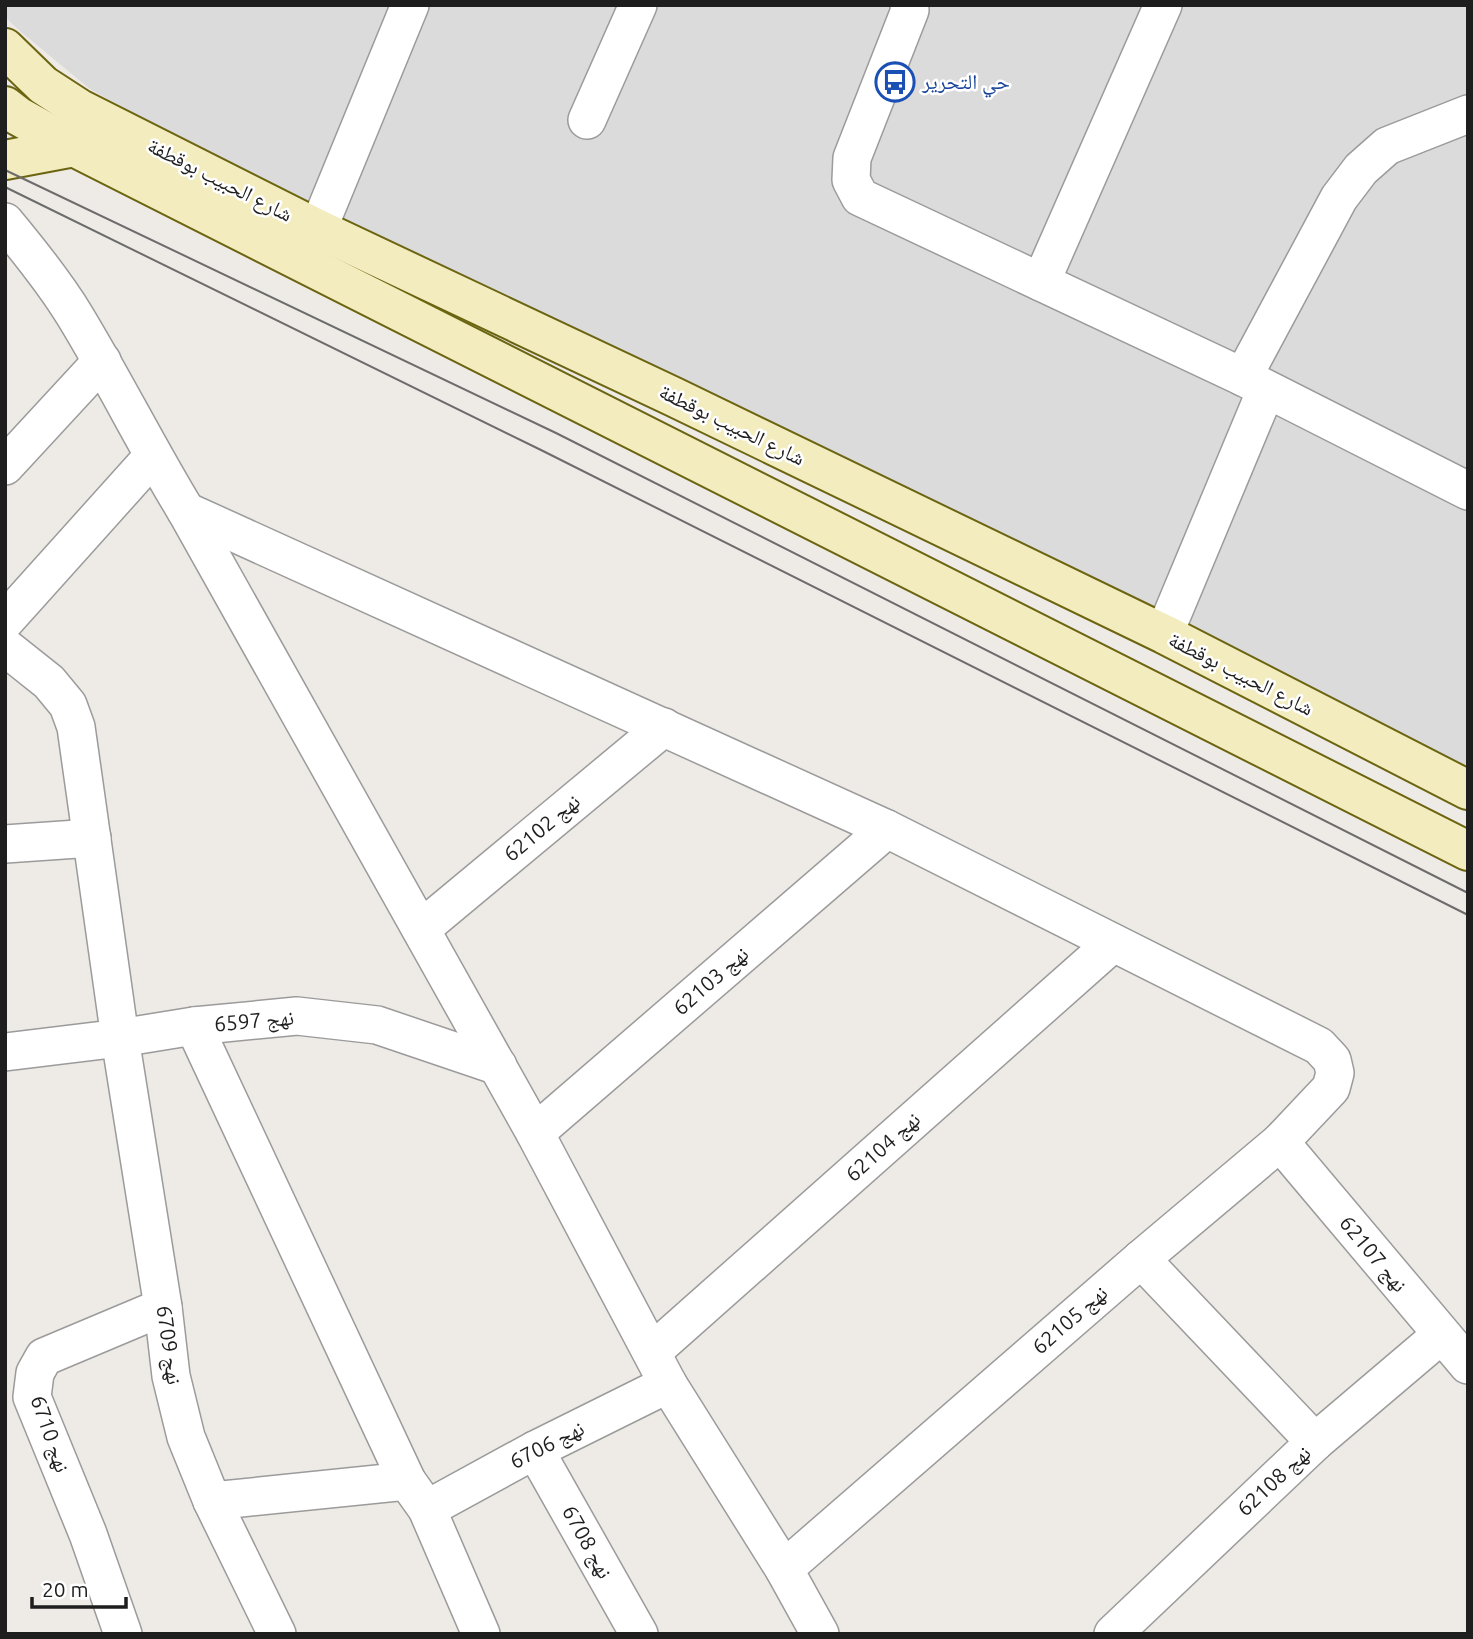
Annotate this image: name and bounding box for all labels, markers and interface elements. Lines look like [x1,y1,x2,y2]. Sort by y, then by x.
bus stop icon: حي التحرير [874,61,916,103]
place label: حي التحرير [921,69,1010,98]
street label: شارع الحبيب بوقطفة [143,132,297,228]
street label: شارع الحبيب بوقطفة [655,378,809,472]
street label: شارع الحبيب بوقطفة [1164,626,1318,722]
street label: نهج 62102 [498,789,586,867]
street label: نهج 62103 [668,941,754,1021]
street label: نهج 6597 [213,1005,295,1037]
street label: نهج 62104 [840,1107,926,1187]
street label: نهج 62107 [1334,1210,1412,1298]
street label: نهج 62105 [1027,1280,1113,1360]
street label: نهج 6709 [151,1304,187,1386]
street label: نهج 6710 [25,1392,75,1476]
street label: نهج 6706 [505,1415,589,1475]
street label: نهج 62108 [1232,1440,1316,1522]
street label: نهج 6708 [556,1501,618,1583]
scale bar [32,1566,126,1610]
text: 20 m [42,1577,89,1601]

